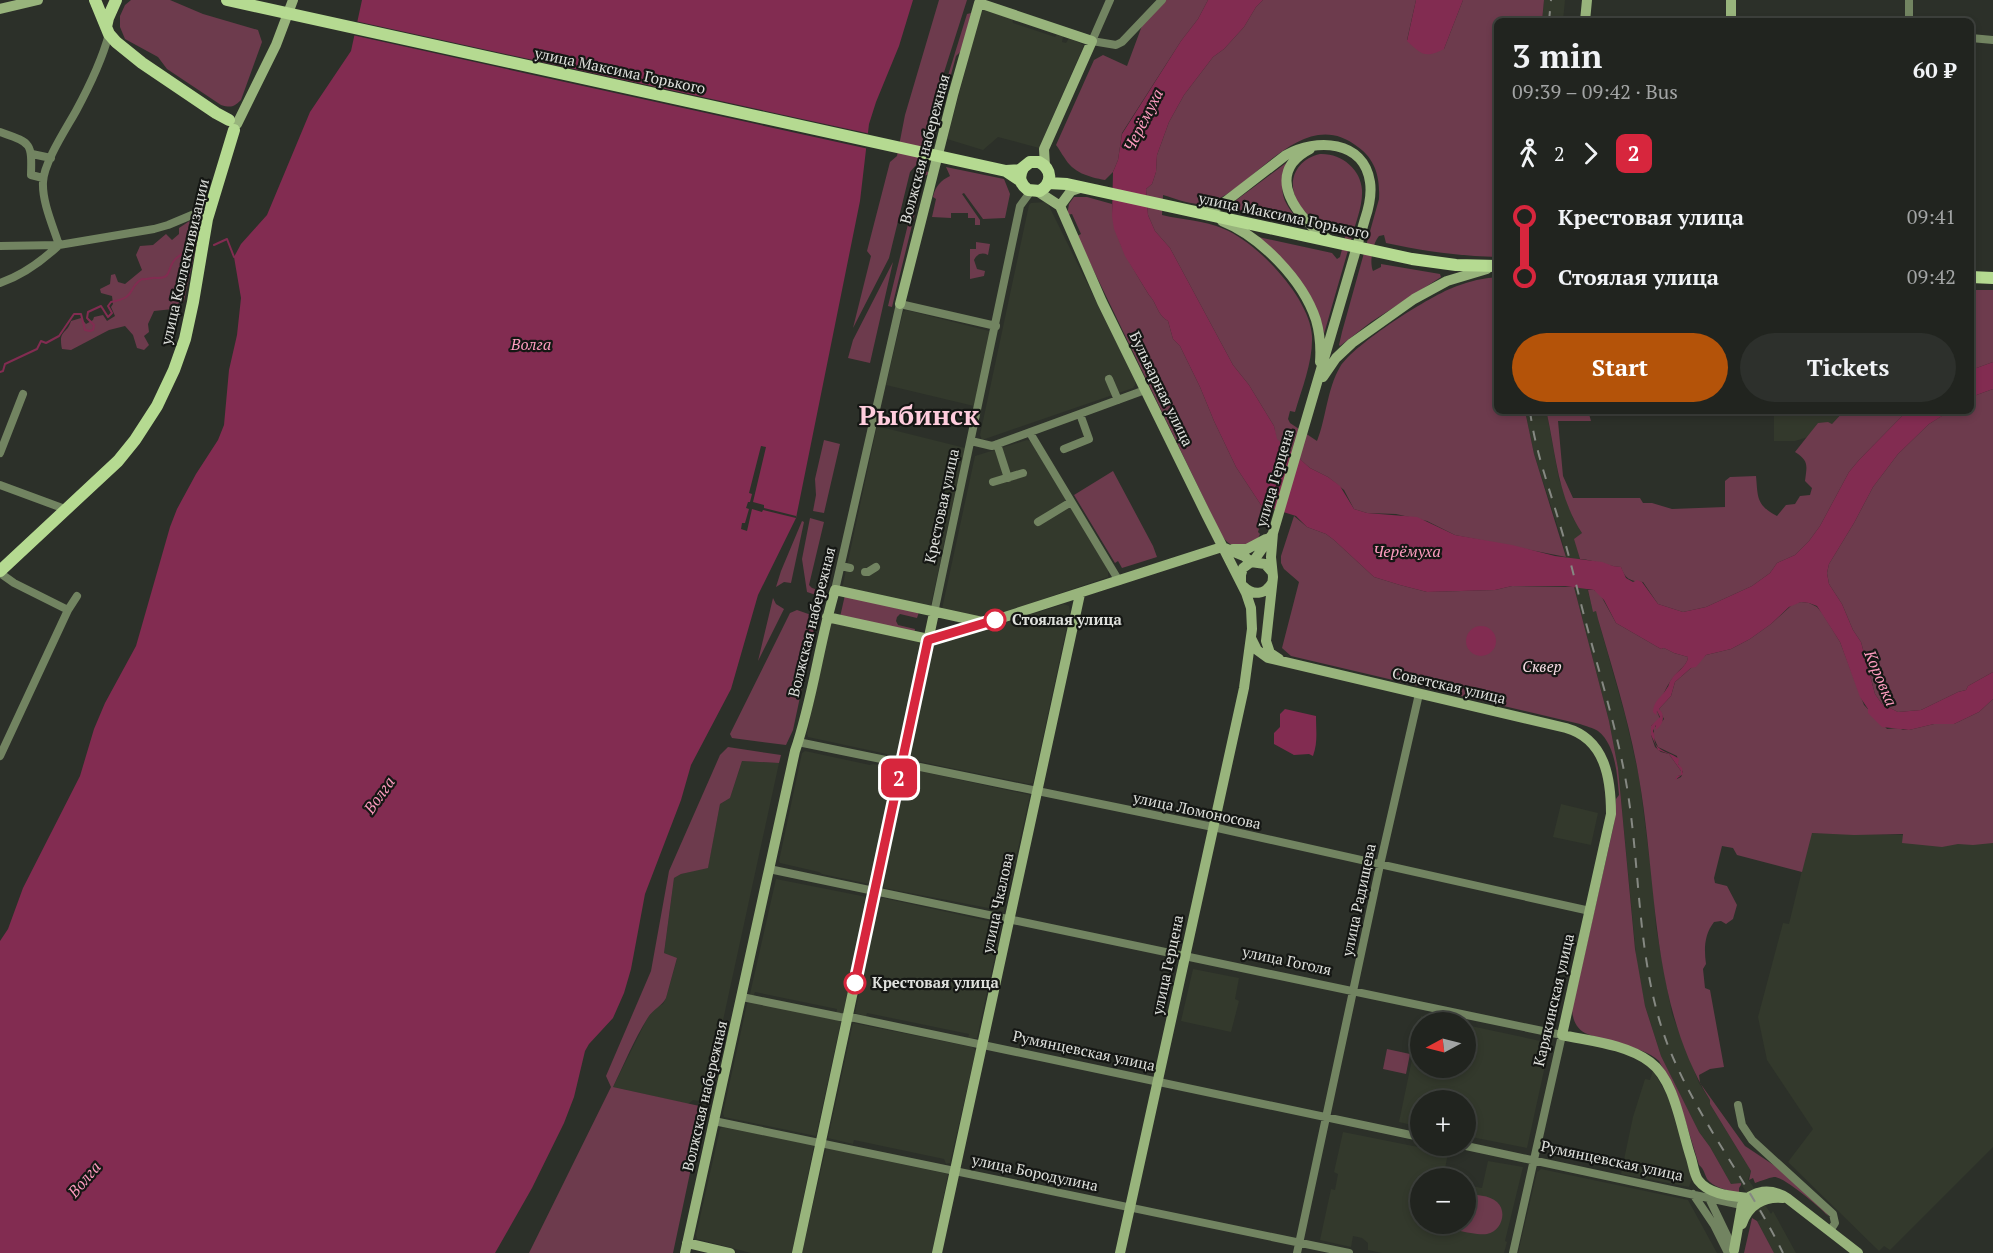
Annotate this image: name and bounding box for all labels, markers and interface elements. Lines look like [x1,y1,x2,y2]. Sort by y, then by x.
text: 3 min [1512,34,1602,77]
street label: улица Максима Горького [532,42,707,98]
text: 60 ₽ [1913,55,1956,84]
street label: Волжская набережная [894,72,954,226]
text: 09:39 – 09:42 · Bus [1512,78,1678,105]
water label: Черёмуха [1118,85,1168,155]
icon: walk [1512,137,1545,170]
icon: forward [1574,137,1607,170]
text: 2 [1628,139,1640,167]
text: 2 [1554,140,1565,167]
street label: улица Коллективизации [155,177,213,348]
street label: улица Максима Горького [1196,187,1371,243]
text: Крестовая улица [1558,202,1744,231]
text: 09:41 [1907,203,1956,230]
text: Стоялая улица [1558,262,1719,291]
text: 09:42 [1907,263,1956,290]
street label: Бульварная улица [1125,328,1199,450]
water label: Волга [510,333,551,355]
button: Start [1512,333,1728,402]
button: Tickets [1740,333,1956,402]
district label: Рыбинск [859,397,980,433]
street label: улица Герцена [1250,426,1298,530]
street label: Крестовая улица [919,446,963,565]
water label: Черёмуха [1373,540,1441,562]
street label: Волжская набережная [783,545,839,699]
marker: Стоялая улица [984,609,1006,631]
place label: Стоялая улица [1012,609,1122,629]
water label: Коровка [1859,646,1903,709]
park label: Сквер [1522,656,1562,676]
street label: Советская улица [1390,662,1508,708]
line badge: 2 [880,758,918,798]
text: 2 [893,764,905,792]
water label: Волга [358,772,400,819]
street label: улица Ломоносова [1130,786,1263,833]
street label: улица Радищева [1336,841,1380,959]
street label: улица Чкалова [976,850,1018,956]
street label: улица Герцена [1146,913,1187,1017]
street label: Карякинская улица [1528,931,1578,1068]
street label: улица Гоголя [1240,941,1334,979]
marker: Крестовая улица [844,972,866,994]
place label: Крестовая улица [872,972,999,992]
north arrow [1410,1012,1476,1078]
map controls [1410,1012,1476,1234]
street label: Волжская набережная [677,1018,731,1173]
street label: Румянцевская улица [1011,1025,1158,1075]
button: + [1410,1090,1476,1156]
street label: Румянцевская улица [1539,1135,1686,1185]
street label: улица Бородулина [969,1149,1101,1195]
water label: Волга [62,1156,105,1202]
button: − [1410,1168,1476,1234]

